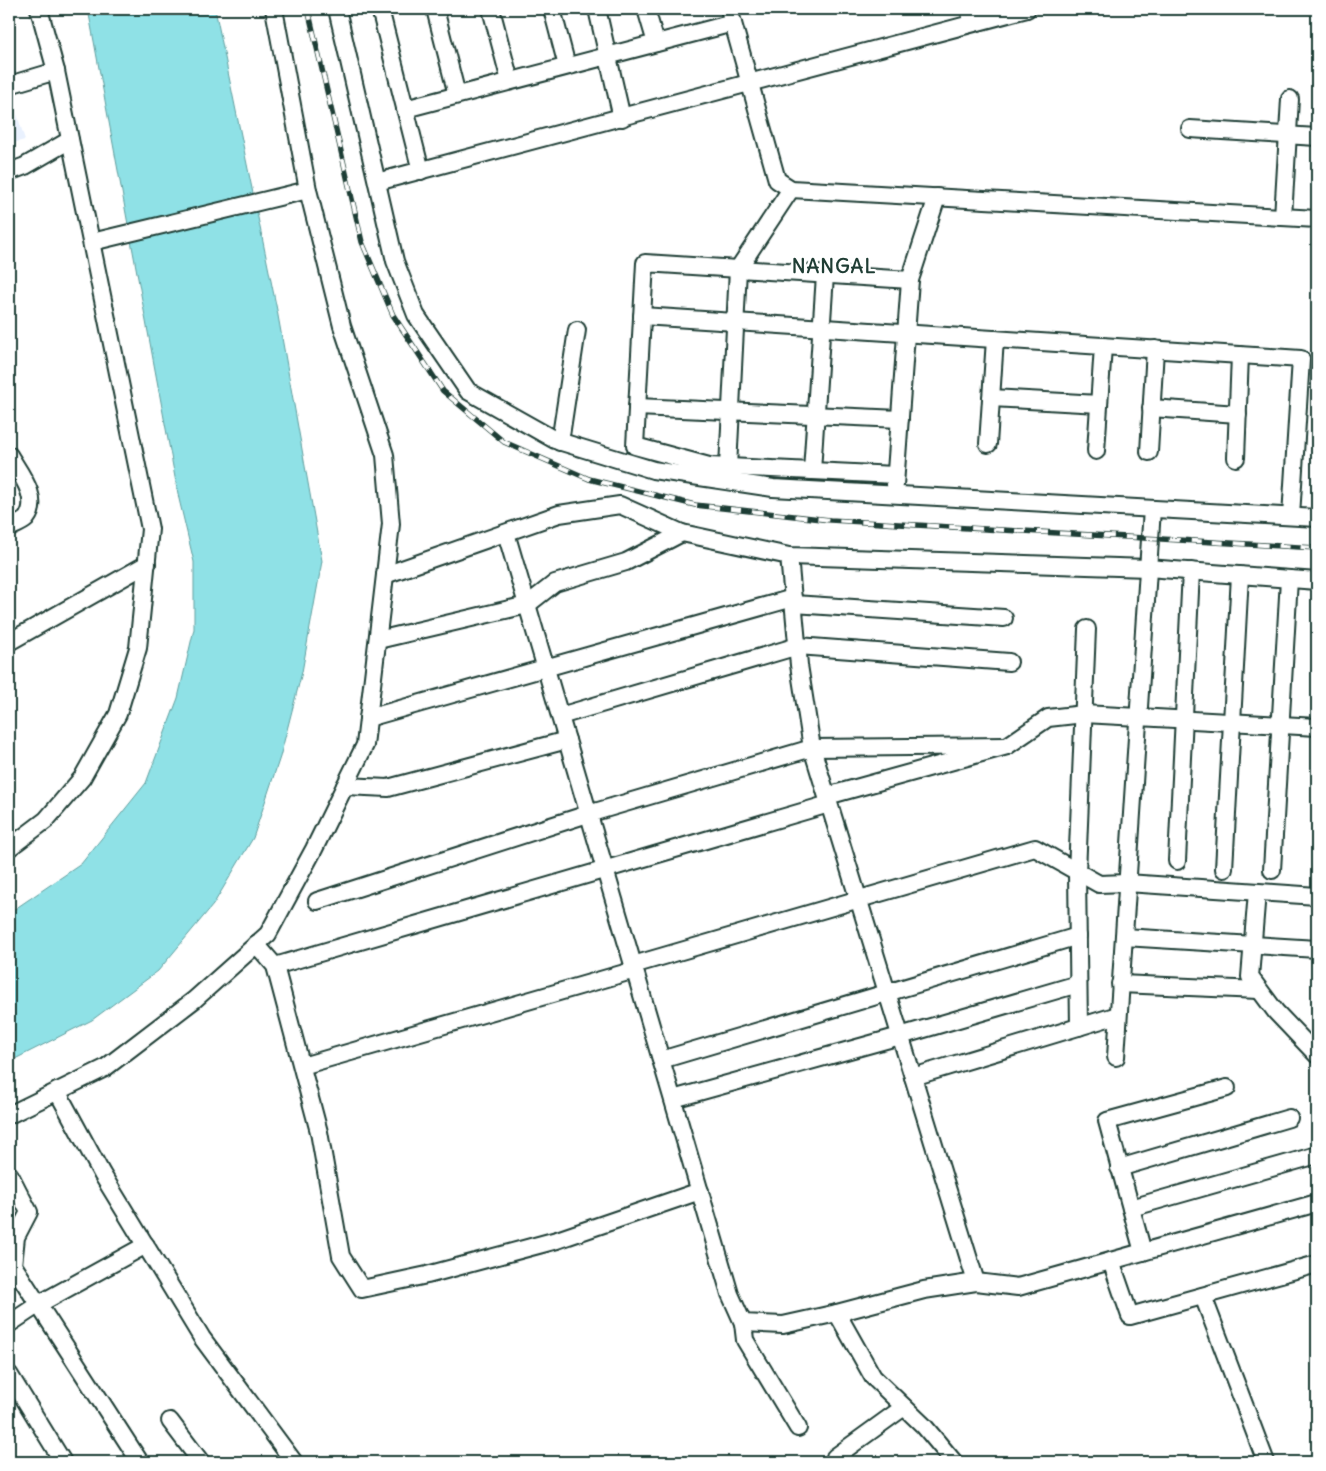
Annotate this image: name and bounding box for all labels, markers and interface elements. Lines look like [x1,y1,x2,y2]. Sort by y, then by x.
district label: NANGAL [792,253,876,278]

